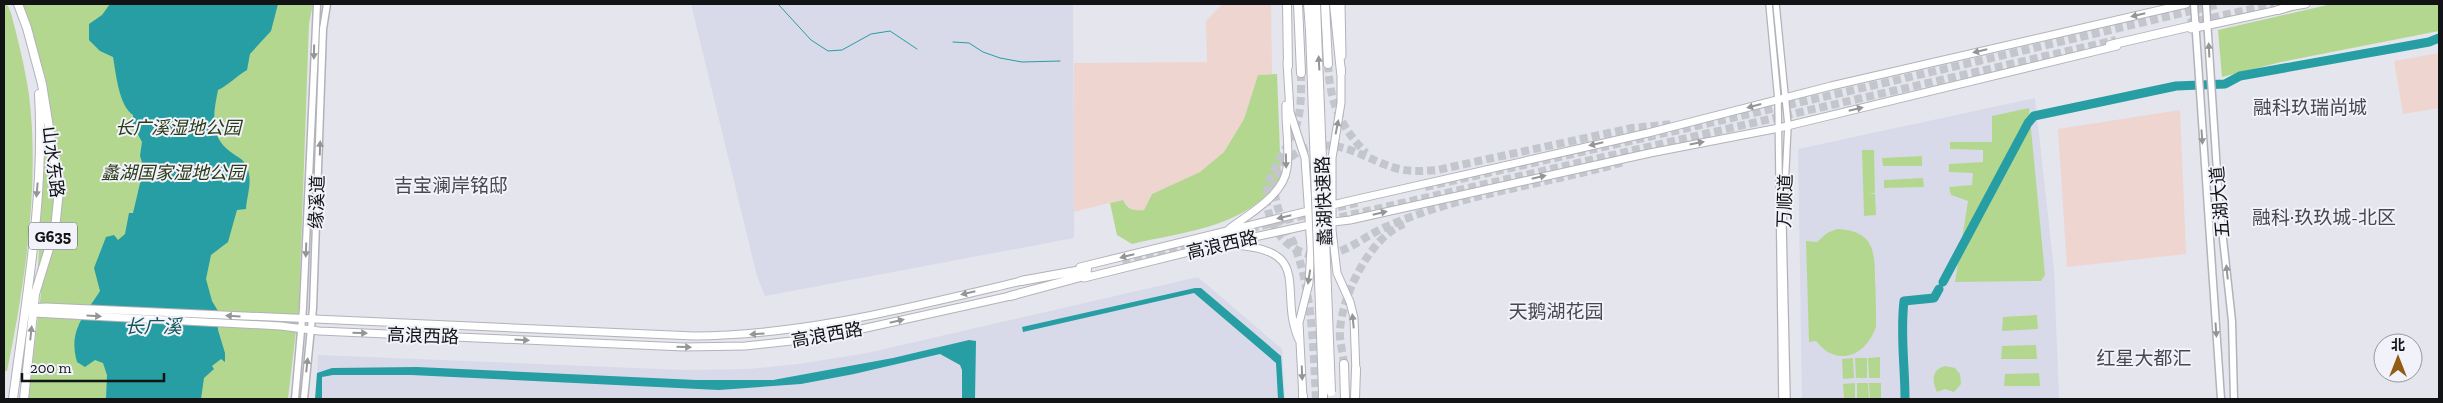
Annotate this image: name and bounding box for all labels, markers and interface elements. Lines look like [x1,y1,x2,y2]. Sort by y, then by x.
one-way arrow [2131,11,2146,19]
one-way arrow [2204,42,2212,58]
one-way arrow [310,45,318,61]
one-way arrow [1972,47,1987,55]
one-way arrow [1315,55,1323,71]
district label: 融科玖瑞尚城 [2253,96,2367,119]
one-way arrow [1746,102,1761,110]
one-way arrow [1849,105,1864,113]
park label: 长广溪湿地公园 [115,117,244,139]
one-way arrow [1333,120,1341,135]
street label: 山水东路 [38,125,68,199]
one-way arrow [2199,129,2207,145]
one-way arrow [316,139,324,155]
one-way arrow [1690,139,1705,147]
one-way arrow [1589,140,1604,148]
one-way arrow [1283,153,1291,169]
street label: 蠡湖快速路 [1311,156,1337,246]
park label: 蠡湖国家湿地公园 [101,162,248,184]
street label: 五湖大道 [2206,165,2234,239]
one-way arrow [1531,173,1547,181]
district label: 吉宝澜岸铭邸 [394,174,508,197]
street label: 万顺道 [1773,174,1797,228]
street label: 缘溪道 [305,175,329,229]
one-way arrow [33,183,41,199]
district label: 融科·玖玖城-北区 [2252,206,2396,229]
one-way arrow [1372,209,1388,217]
one-way arrow [1277,213,1292,221]
road number: G635 [29,222,77,250]
street label: 高浪西路 [1184,226,1260,264]
one-way arrow [301,242,309,258]
one-way arrow [1119,252,1134,260]
one-way arrow [2222,264,2230,280]
one-way arrow [1305,269,1313,285]
one-way arrow [961,289,976,297]
district label: 天鹅湖花园 [1508,300,1604,323]
one-way arrow [224,311,240,319]
one-way arrow [1349,312,1357,328]
one-way arrow [86,313,102,321]
water label: 长广溪 [124,315,183,338]
one-way arrow [889,317,905,325]
street label: 高浪西路 [790,318,864,352]
one-way arrow [2213,322,2221,338]
street label: 高浪西路 [387,324,459,348]
one-way arrow [27,325,35,341]
one-way arrow [352,329,368,337]
one-way arrow [749,330,765,338]
north arrow [2373,333,2423,383]
one-way arrow [514,336,530,344]
text: 北 [2391,337,2405,354]
one-way arrow [676,343,692,351]
district label: 红星大都汇 [2096,347,2192,370]
scale bar [22,350,165,382]
one-way arrow [303,357,311,373]
text: 200 m [30,359,71,377]
one-way arrow [1299,366,1307,382]

